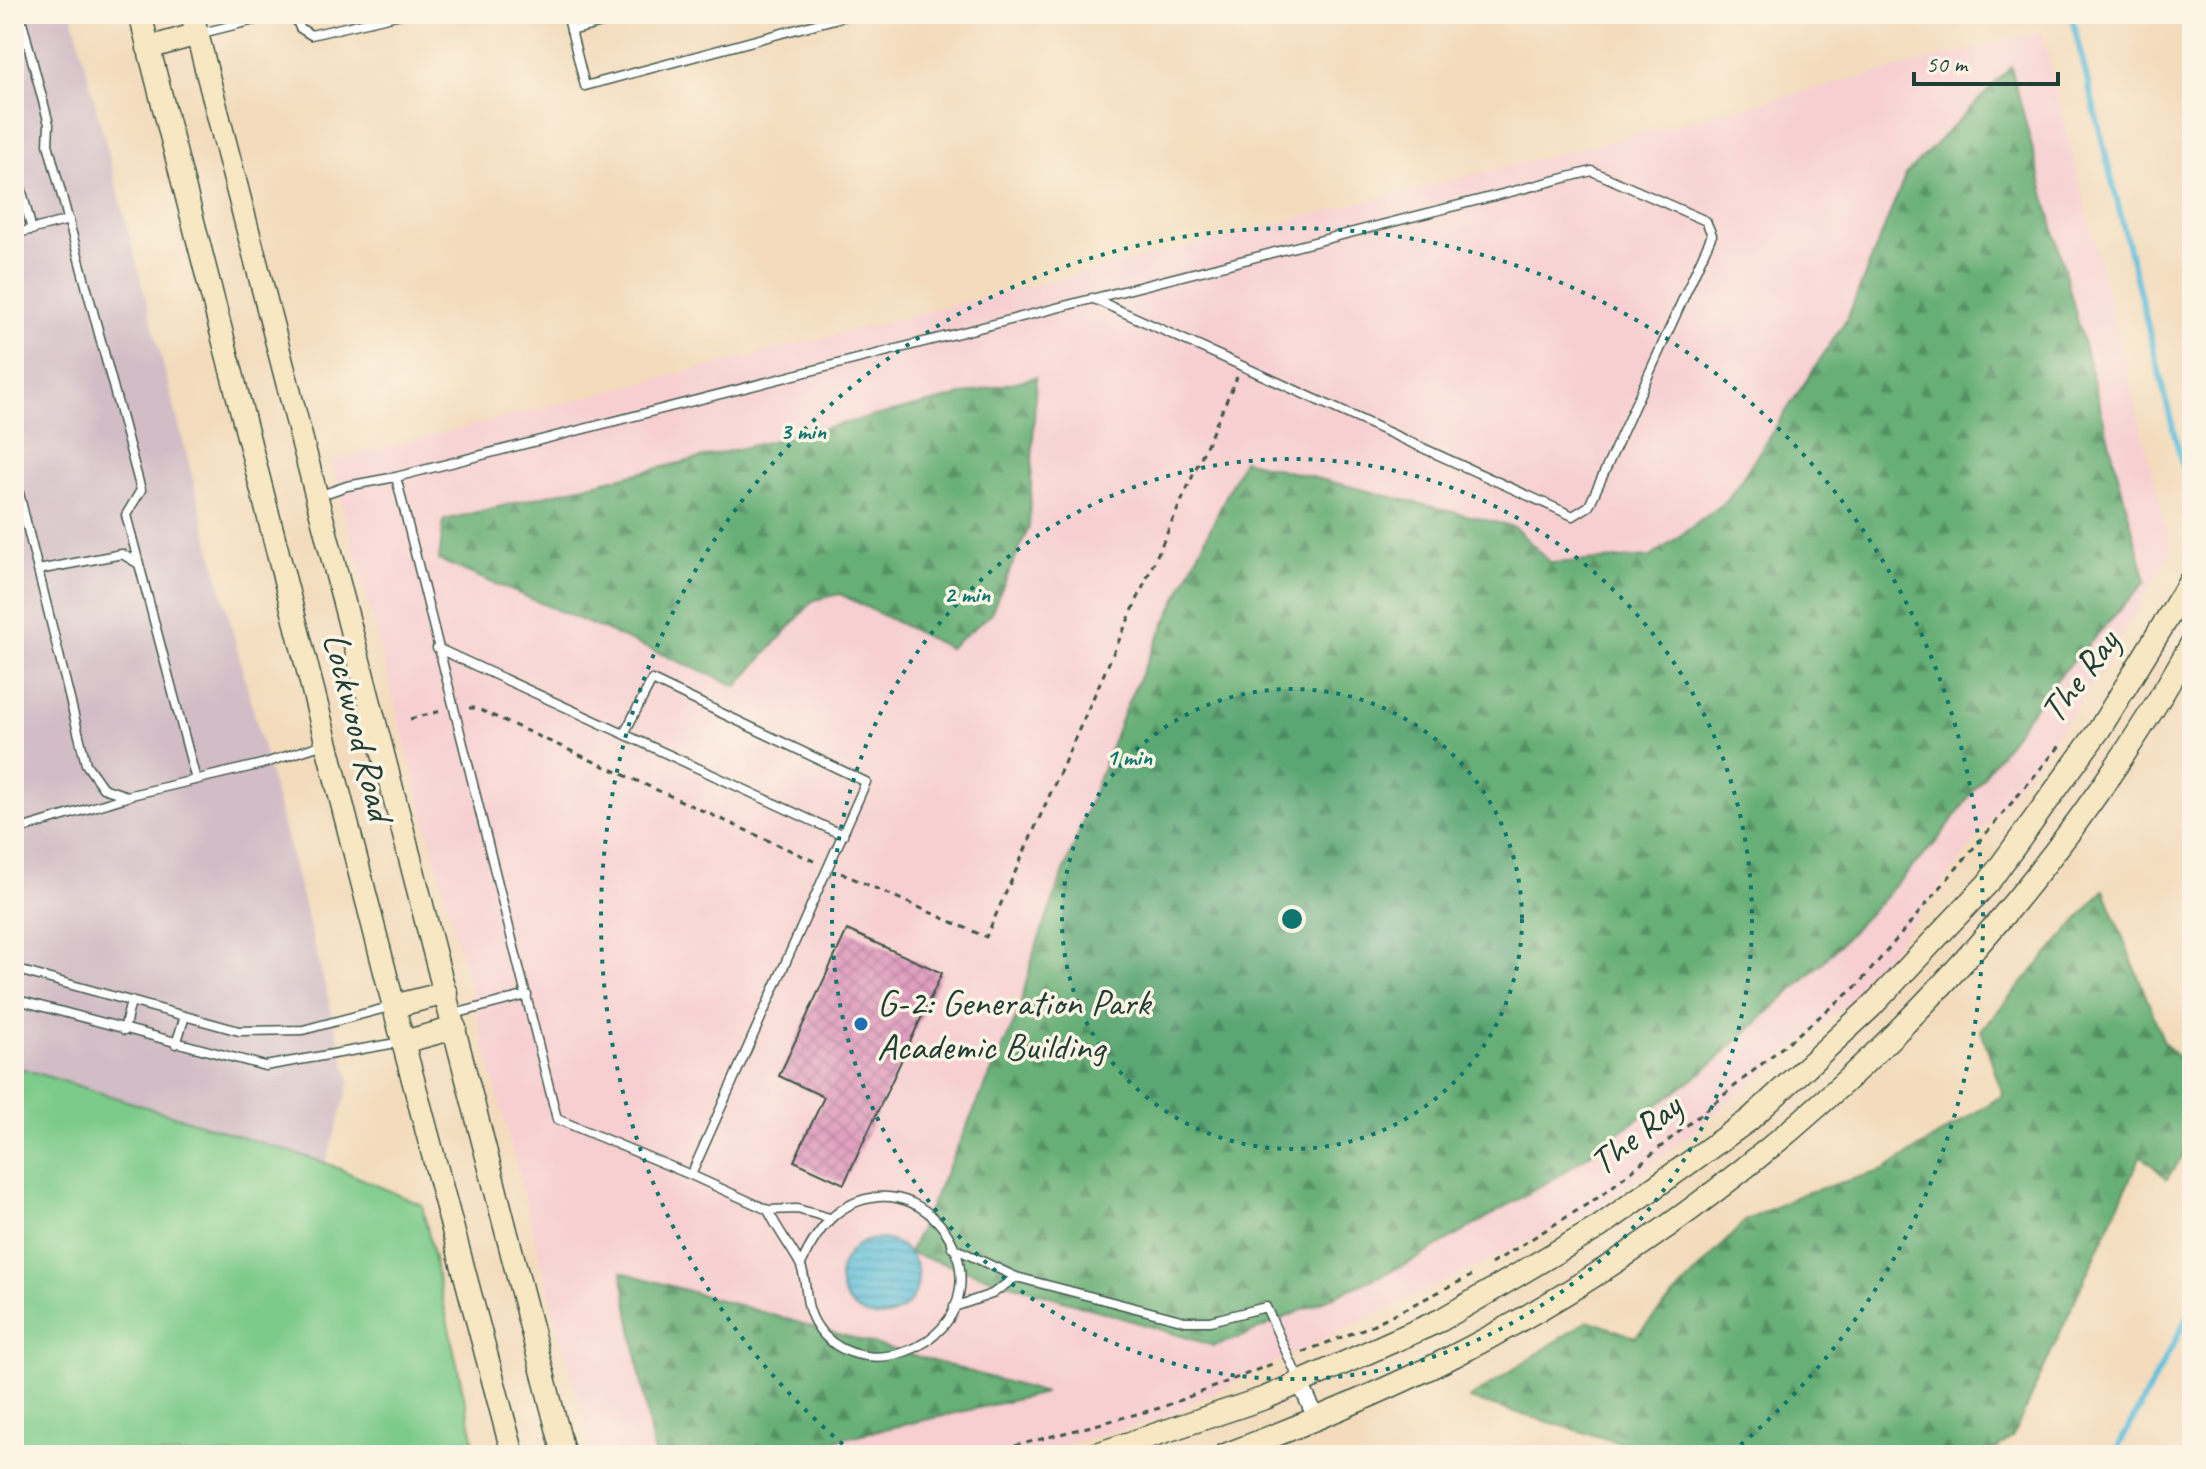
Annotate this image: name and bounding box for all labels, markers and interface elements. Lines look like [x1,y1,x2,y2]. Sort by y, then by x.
scale bar [1914,36,2058,86]
text: 50 m [1926,49,1969,79]
text: 3 min [780,416,827,446]
text: 2 min [944,579,991,609]
street label: The Ray [2029,618,2131,732]
street label: Lockwood Road [313,628,406,830]
text: 1 min [1106,742,1153,772]
centre of rings [1278,905,1306,933]
place label: G-2: Generation Park Academic Building [877,979,1153,1070]
marker: G-2: Generation Park Academic Building [852,1015,870,1033]
street label: The Ray [1580,1081,1693,1186]

